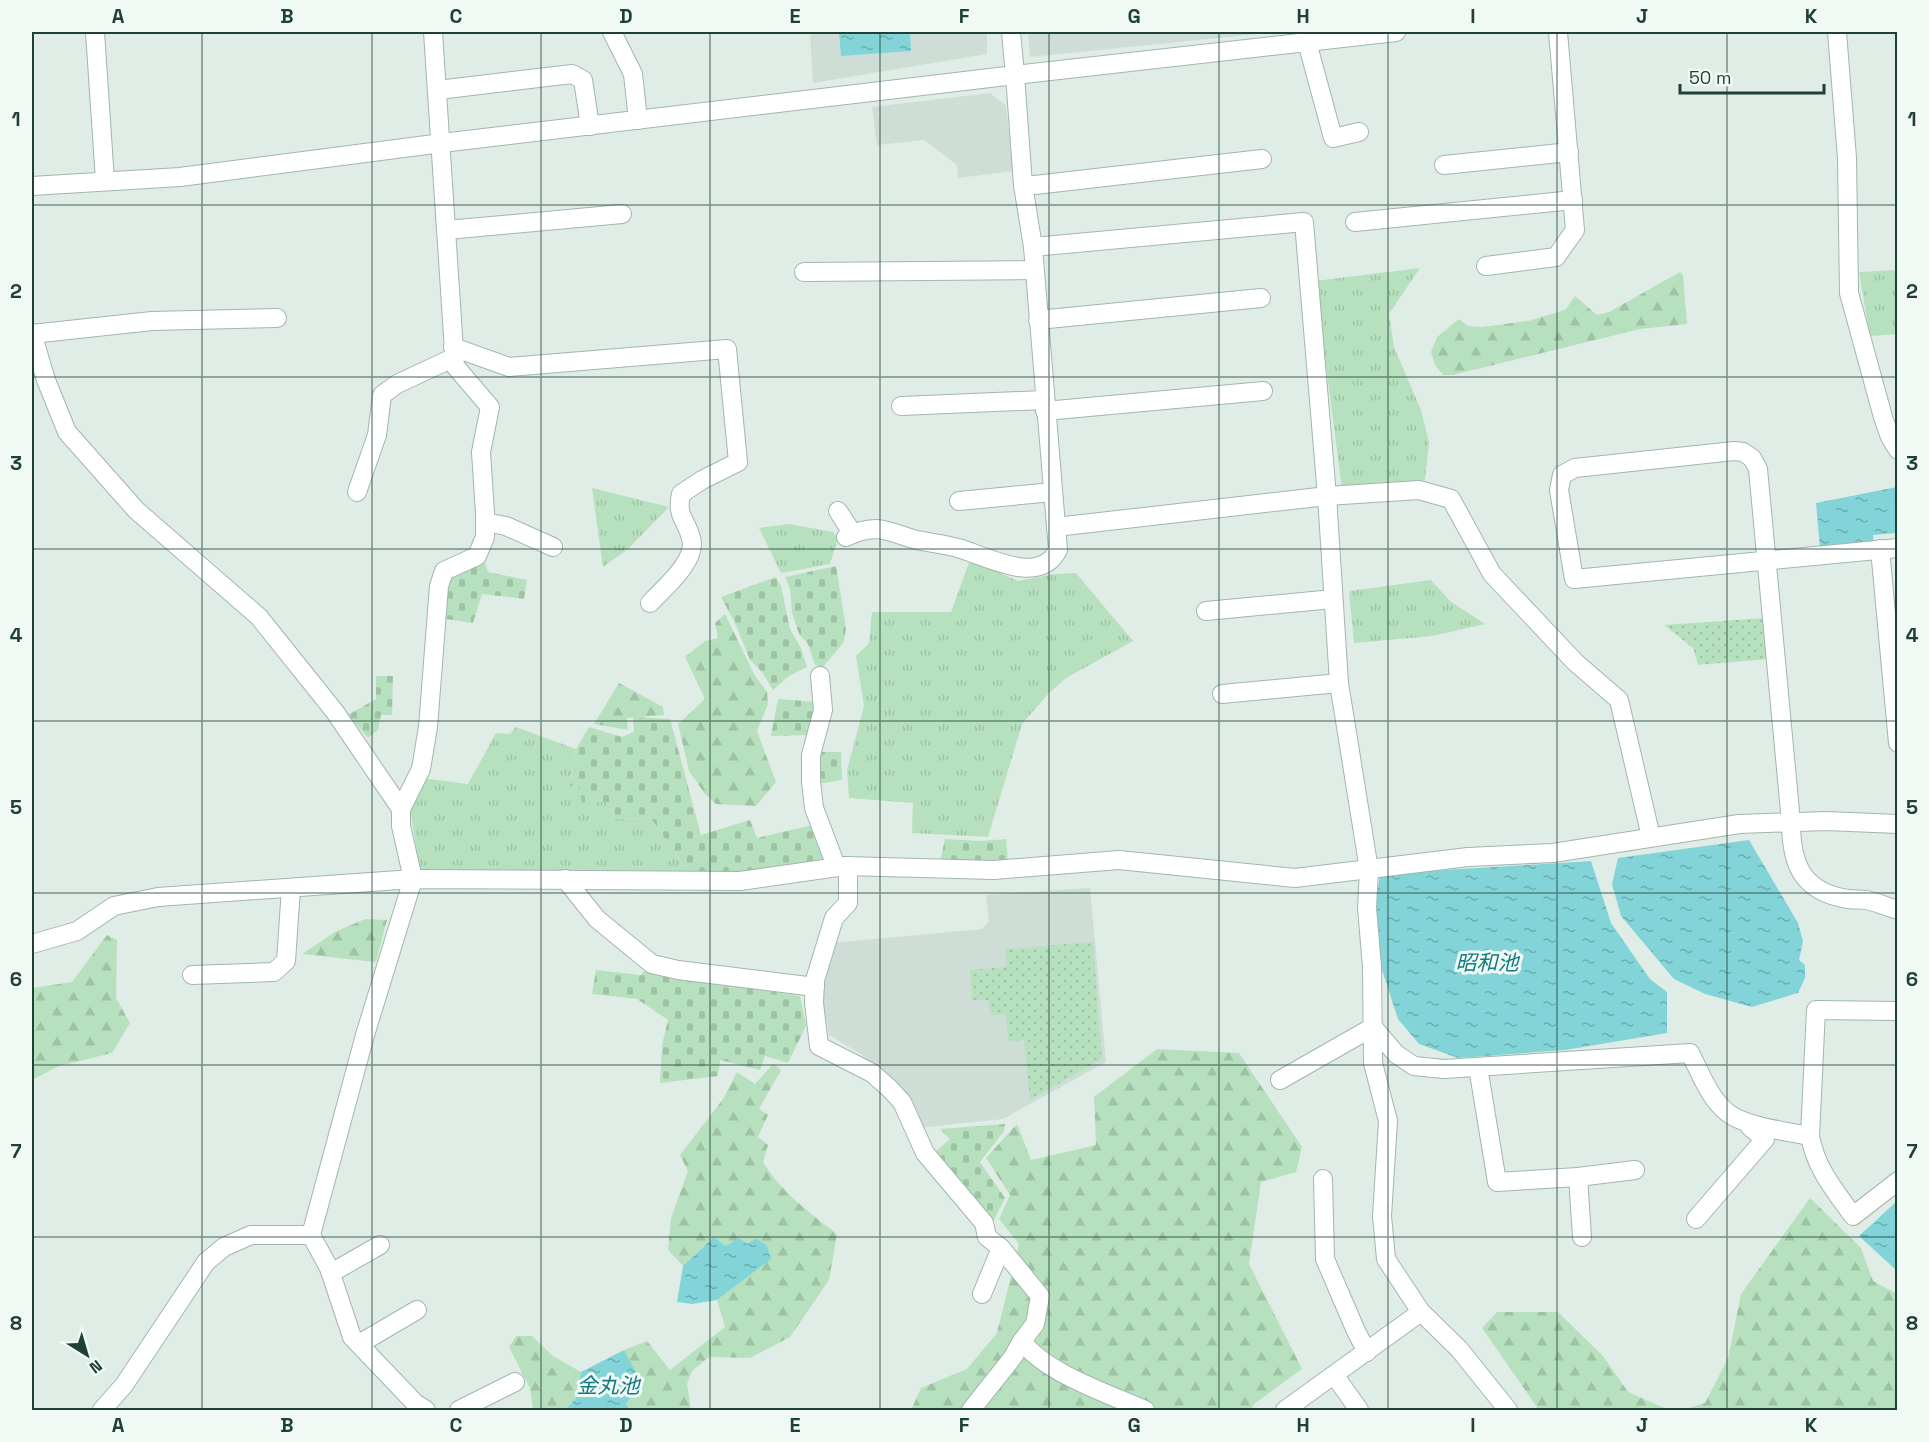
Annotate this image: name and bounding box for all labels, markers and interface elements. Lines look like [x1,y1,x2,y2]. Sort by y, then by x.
text: A [112,3,125,29]
text: B [280,3,294,29]
text: C [450,3,463,29]
text: D [619,3,633,29]
text: E [789,3,801,29]
text: F [959,3,970,29]
text: G [1127,3,1141,29]
text: H [1296,3,1310,29]
text: I [1470,3,1476,29]
text: J [1636,3,1648,29]
text: K [1805,3,1818,29]
scale bar [1680,57,1824,95]
text: 50 m [1689,66,1731,89]
text: 1 [11,106,21,132]
text: 1 [1907,106,1917,132]
text: 2 [10,278,22,304]
text: 2 [1906,278,1918,304]
text: 3 [10,450,22,476]
text: 3 [1906,450,1918,476]
text: 4 [10,622,23,648]
text: 4 [1906,622,1919,648]
text: 5 [10,794,22,820]
text: 5 [1906,794,1918,820]
water label: 昭和池 [1456,949,1520,976]
text: 6 [10,966,22,992]
text: 6 [1906,966,1918,992]
text: 7 [10,1138,22,1164]
text: 7 [1906,1138,1918,1164]
text: 8 [10,1310,22,1336]
text: 8 [1906,1310,1918,1336]
north arrow [57,1325,117,1385]
text: N [85,1355,106,1378]
water label: 金丸池 [577,1372,641,1399]
text: A [112,1412,125,1438]
text: B [280,1412,294,1438]
text: C [450,1412,463,1438]
text: D [619,1412,633,1438]
text: E [789,1412,801,1438]
text: F [959,1412,970,1438]
text: G [1127,1412,1141,1438]
text: H [1296,1412,1310,1438]
text: I [1470,1412,1476,1438]
text: J [1636,1412,1648,1438]
text: K [1805,1412,1818,1438]

